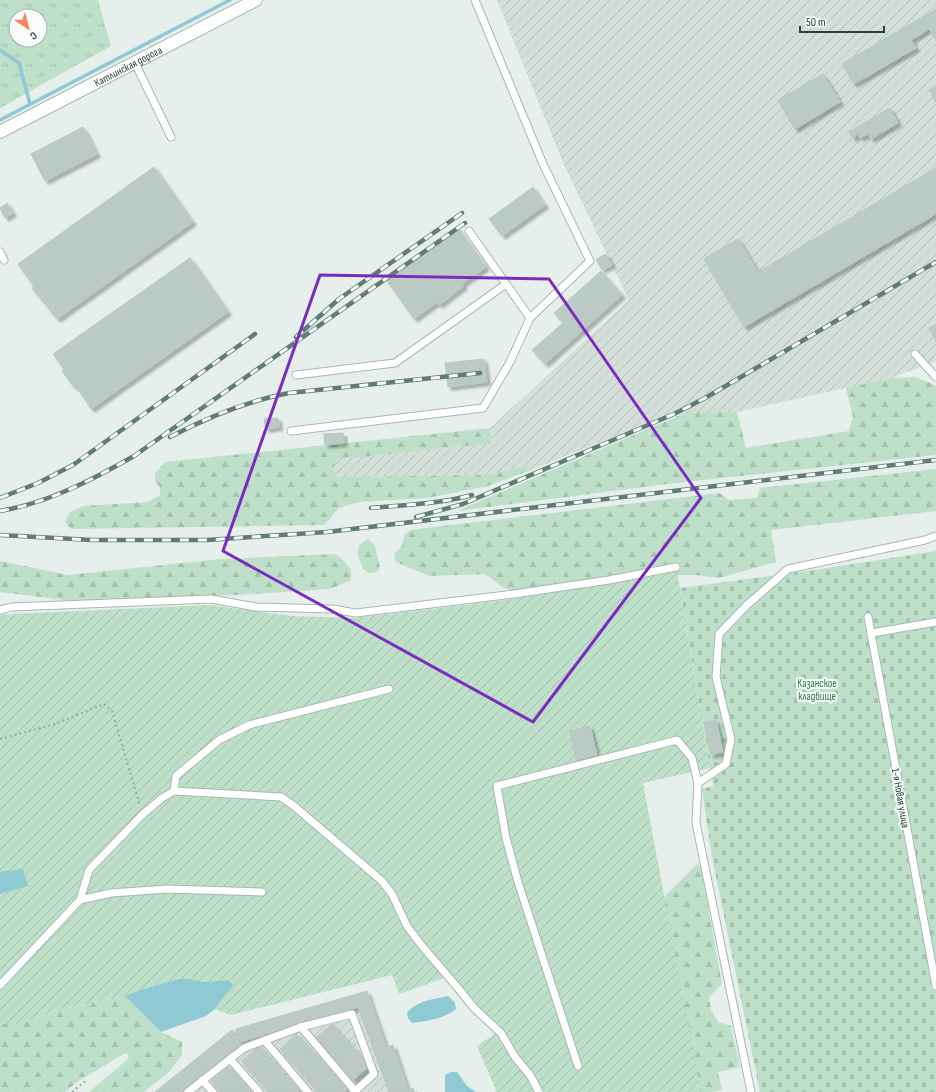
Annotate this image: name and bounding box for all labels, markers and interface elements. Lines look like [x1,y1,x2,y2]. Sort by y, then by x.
north arrow [8,8,48,48]
scale bar [800,8,884,34]
text: 50 m [806,15,826,30]
text: С [27,29,39,43]
street label: Катлинская дорога [92,44,164,89]
park label: Казанское кладбище [797,677,837,703]
street label: 1-я Новая улица [889,767,912,829]

